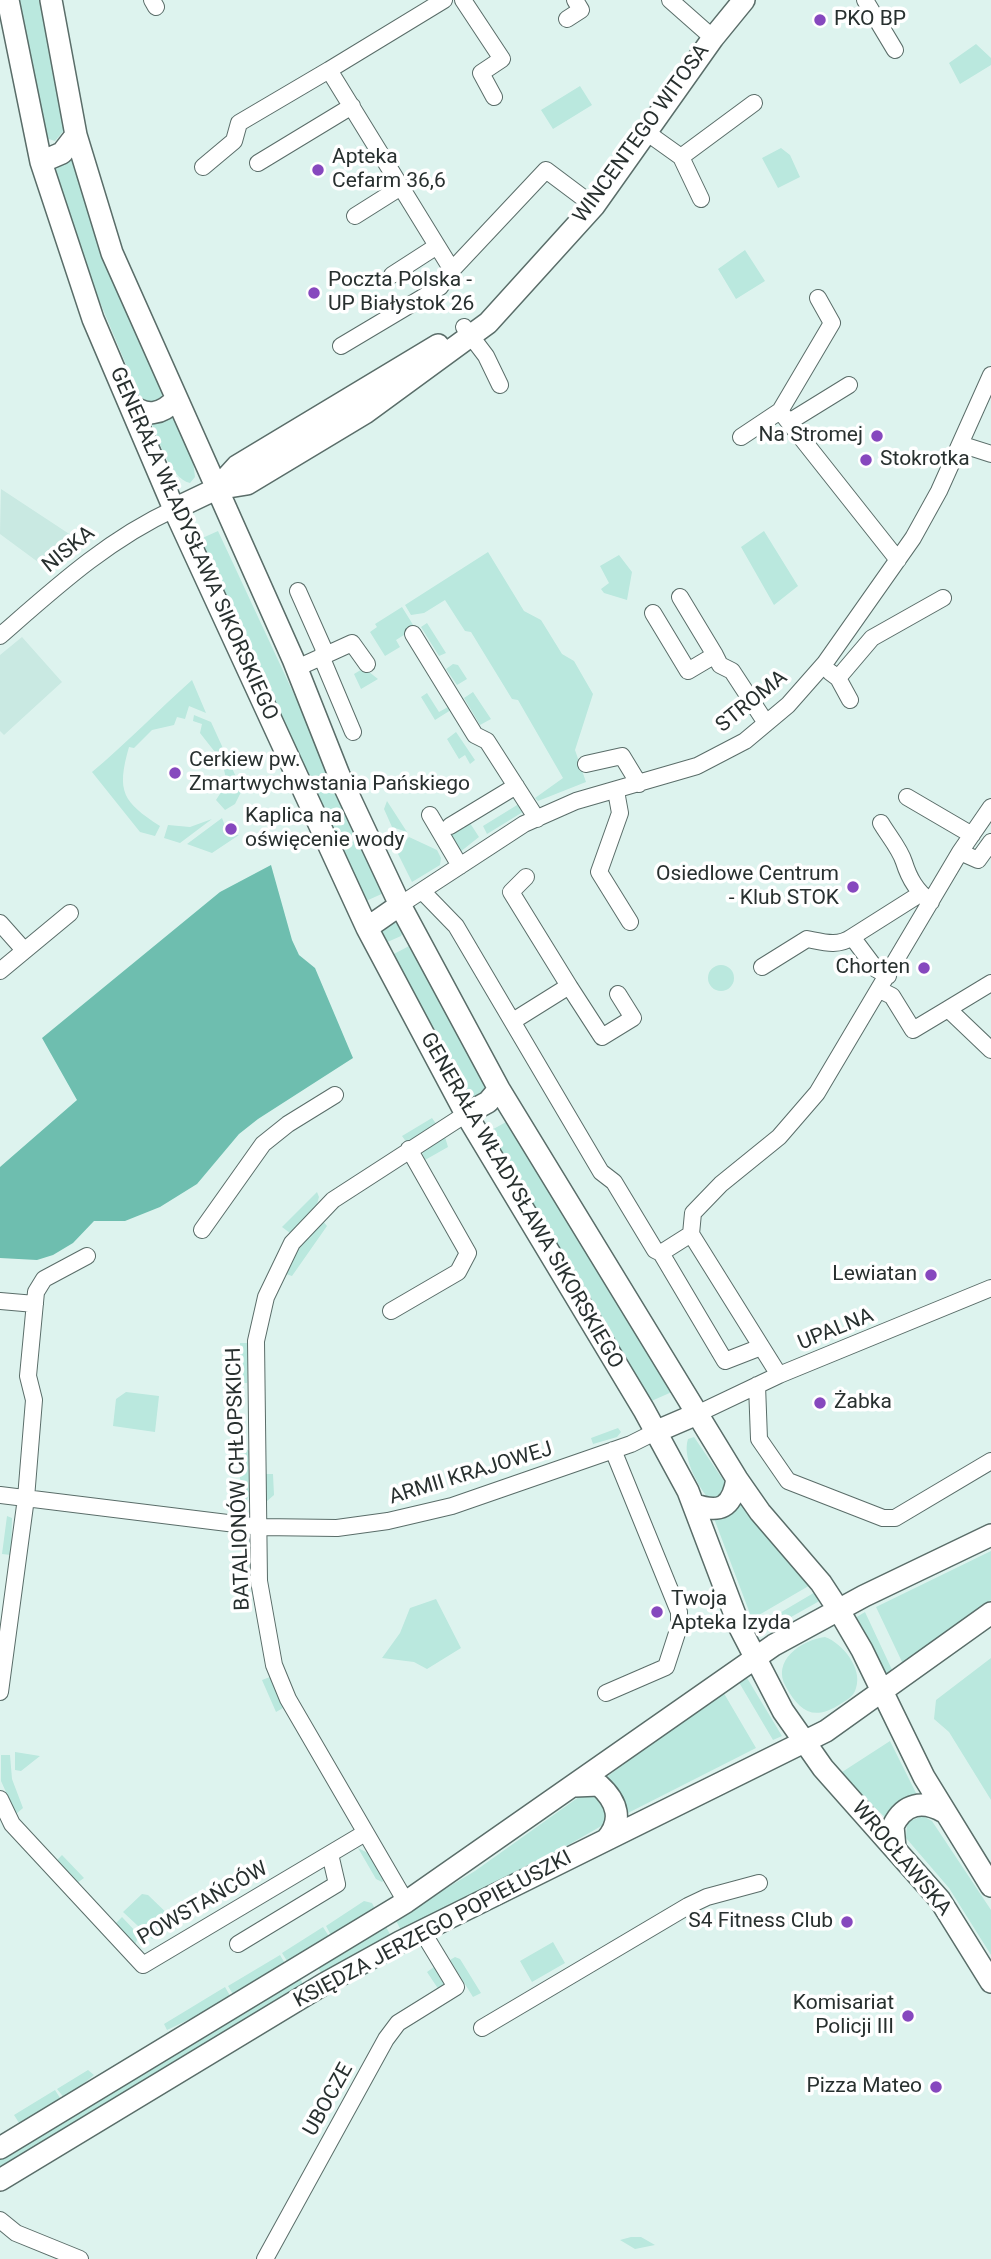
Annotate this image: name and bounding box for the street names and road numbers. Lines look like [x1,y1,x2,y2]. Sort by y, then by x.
street label: WINCENTEGO WITOSA [569,40,715,228]
street label: GENERAŁA WŁADYSŁAWA SIKORSKIEGO [103,364,283,724]
street label: NISKA [38,521,100,579]
street label: STROMA [711,666,793,738]
street label: GENERAŁA WŁADYSŁAWA SIKORSKIEGO [414,1029,628,1373]
street label: UPALNA [795,1303,877,1357]
street label: BATALIONÓW CHŁOPSKICH [222,1347,256,1611]
street label: ARMII KRAJOWEJ [386,1437,556,1511]
street label: WROCŁAWSKA [846,1797,956,1921]
street label: KSIĘDZA JERZEGO POPIEŁUSZKI [290,1846,576,2014]
street label: POWSTAŃCÓW [134,1857,272,1951]
street label: UBOCZE [299,2059,359,2141]

